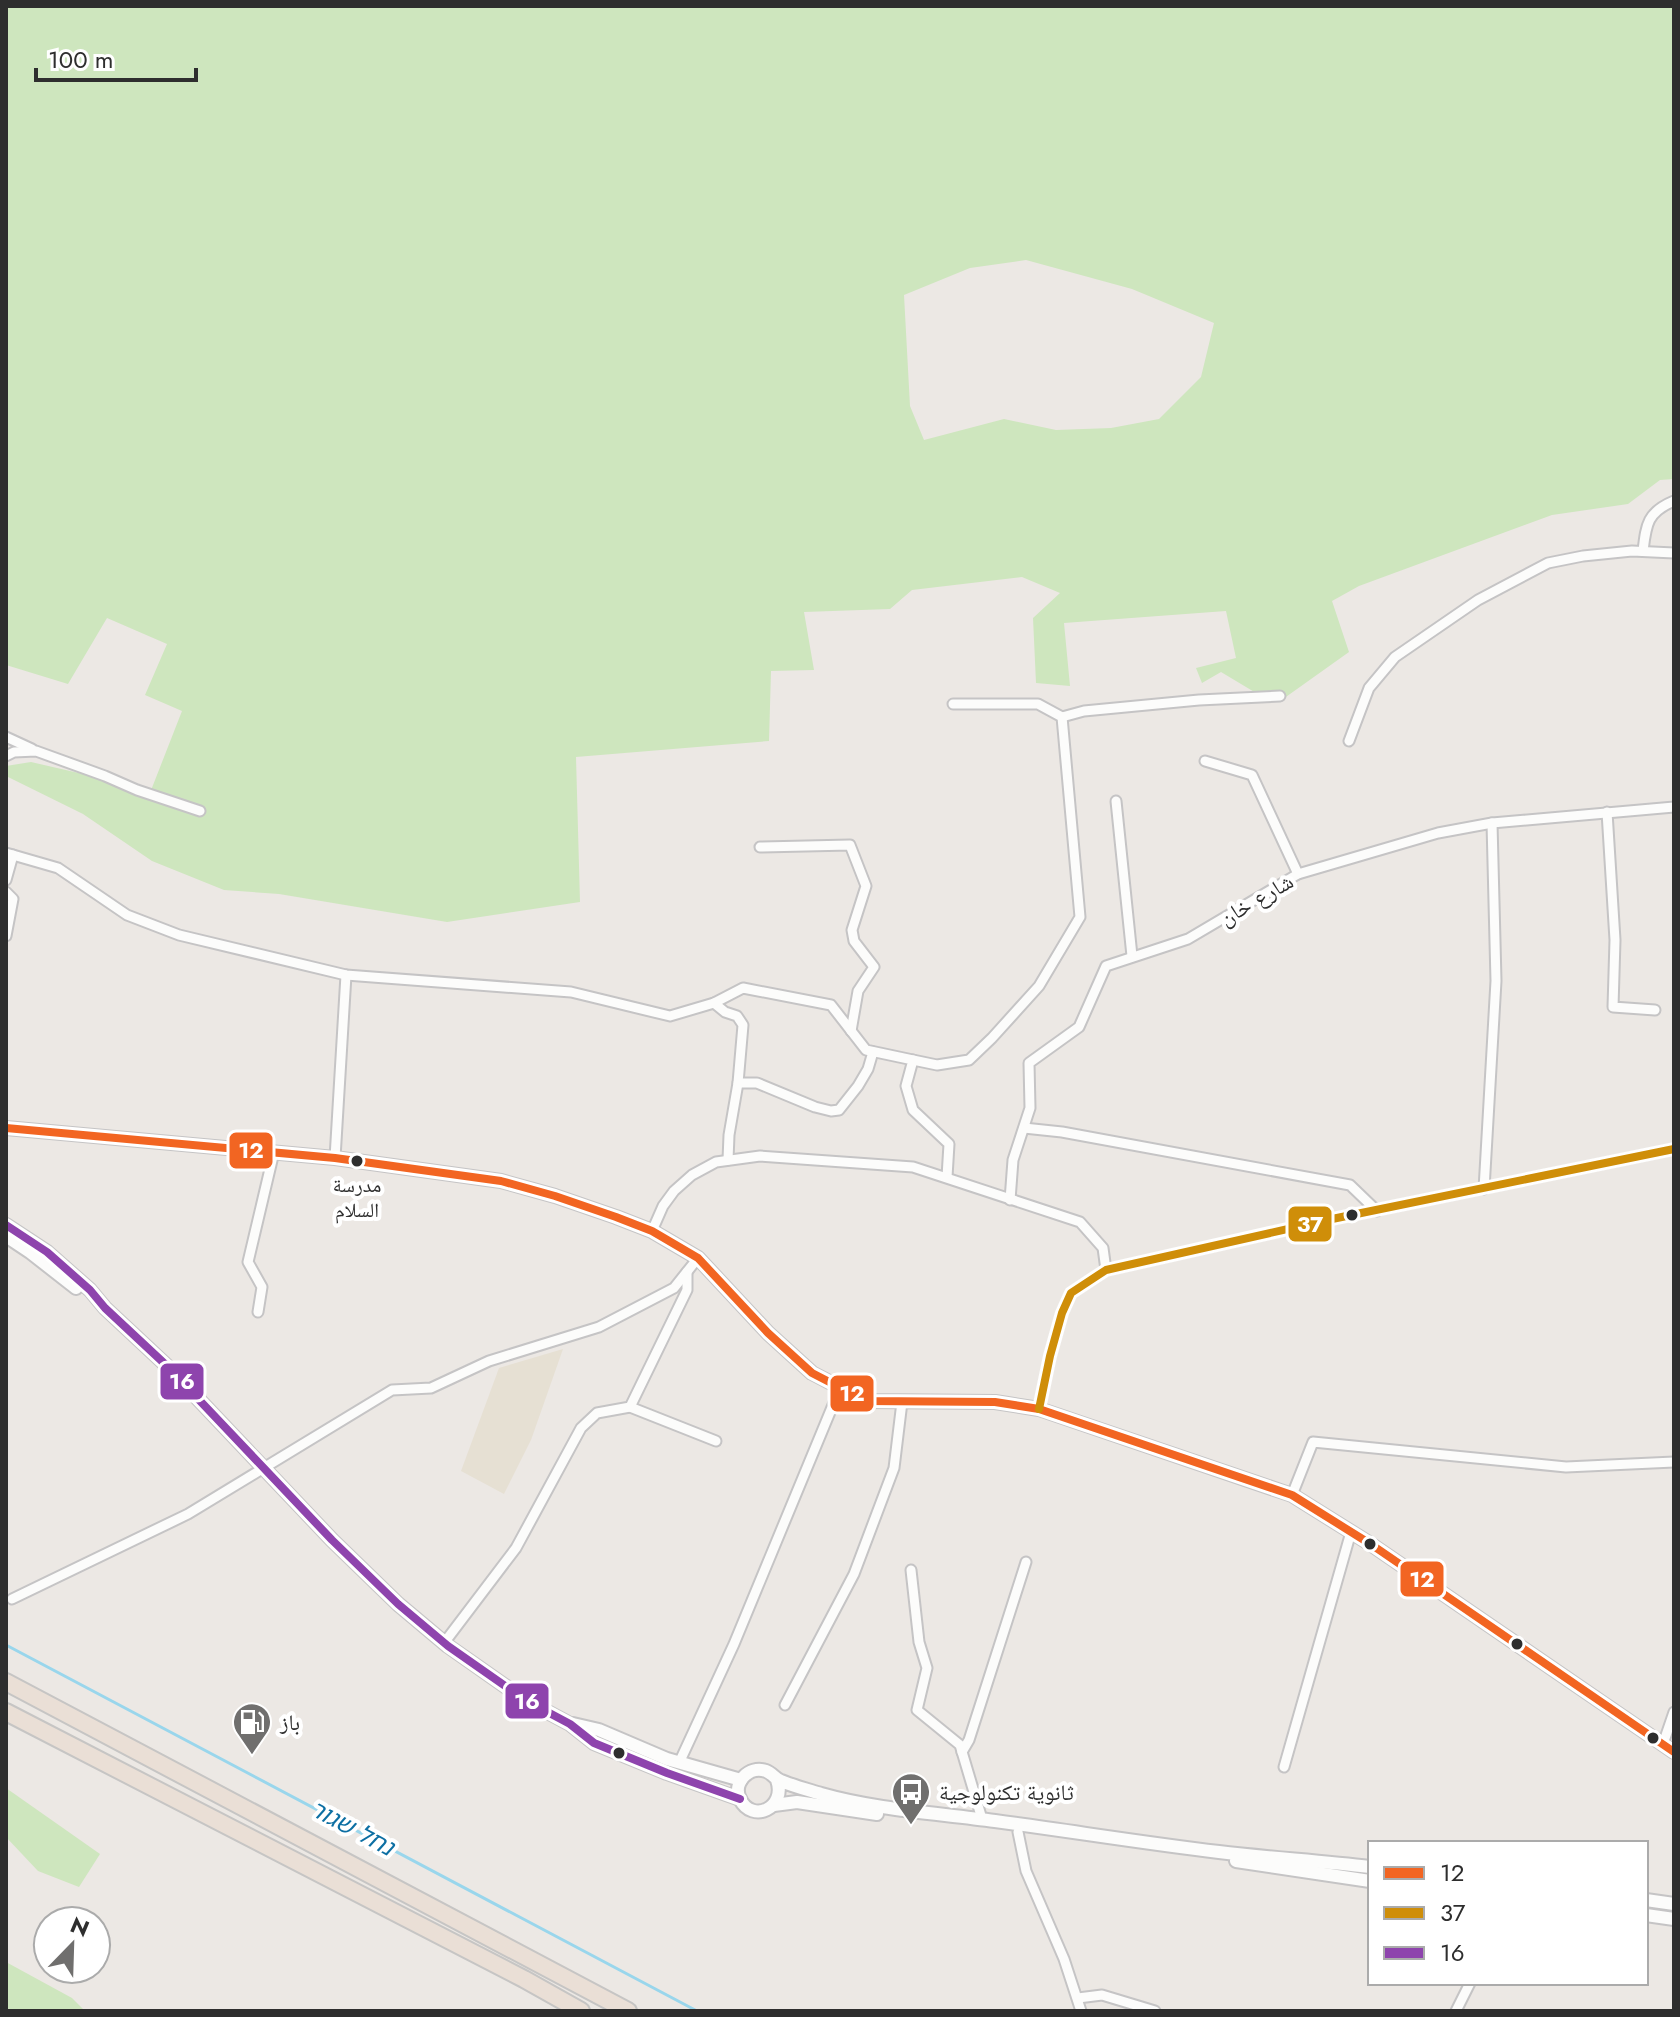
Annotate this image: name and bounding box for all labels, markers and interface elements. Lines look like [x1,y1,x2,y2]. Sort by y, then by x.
scale bar [36,32,196,82]
text: 100 m [48,42,114,77]
street label: شارع خان [1213,865,1299,933]
line badge: 12 [228,1131,274,1170]
text: 12 [238,1134,264,1166]
marker: مدرسة السلام [349,1153,365,1169]
place label: مدرسة السلام [333,1171,381,1225]
line badge: 37 [1287,1205,1333,1243]
unlabelled marker [1344,1207,1360,1223]
text: 37 [1297,1208,1324,1240]
line badge: 16 [159,1362,205,1401]
text: 16 [169,1365,195,1397]
line badge: 12 [829,1374,875,1413]
text: 12 [839,1377,865,1409]
unlabelled marker [1362,1536,1378,1552]
line badge: 12 [1399,1560,1445,1598]
text: 12 [1409,1563,1435,1595]
unlabelled marker [1509,1636,1525,1652]
line badge: 16 [504,1682,550,1720]
text: 16 [514,1685,540,1717]
fuel station icon: باز [231,1701,273,1756]
place label: باز [279,1706,300,1738]
unlabelled marker [1645,1730,1661,1746]
unlabelled marker [611,1745,627,1761]
bus stop icon: ثانوية تكنولوجية [890,1771,932,1826]
place label: ثانوية تكنولوجية [939,1776,1074,1808]
water label: נחל שגור [304,1791,402,1865]
legend [1368,1841,1648,1985]
text: 12 [1440,1855,1464,1890]
text: 37 [1440,1895,1466,1930]
north arrow [32,1905,112,1985]
text: N [66,1908,94,1945]
text: 16 [1440,1935,1465,1970]

